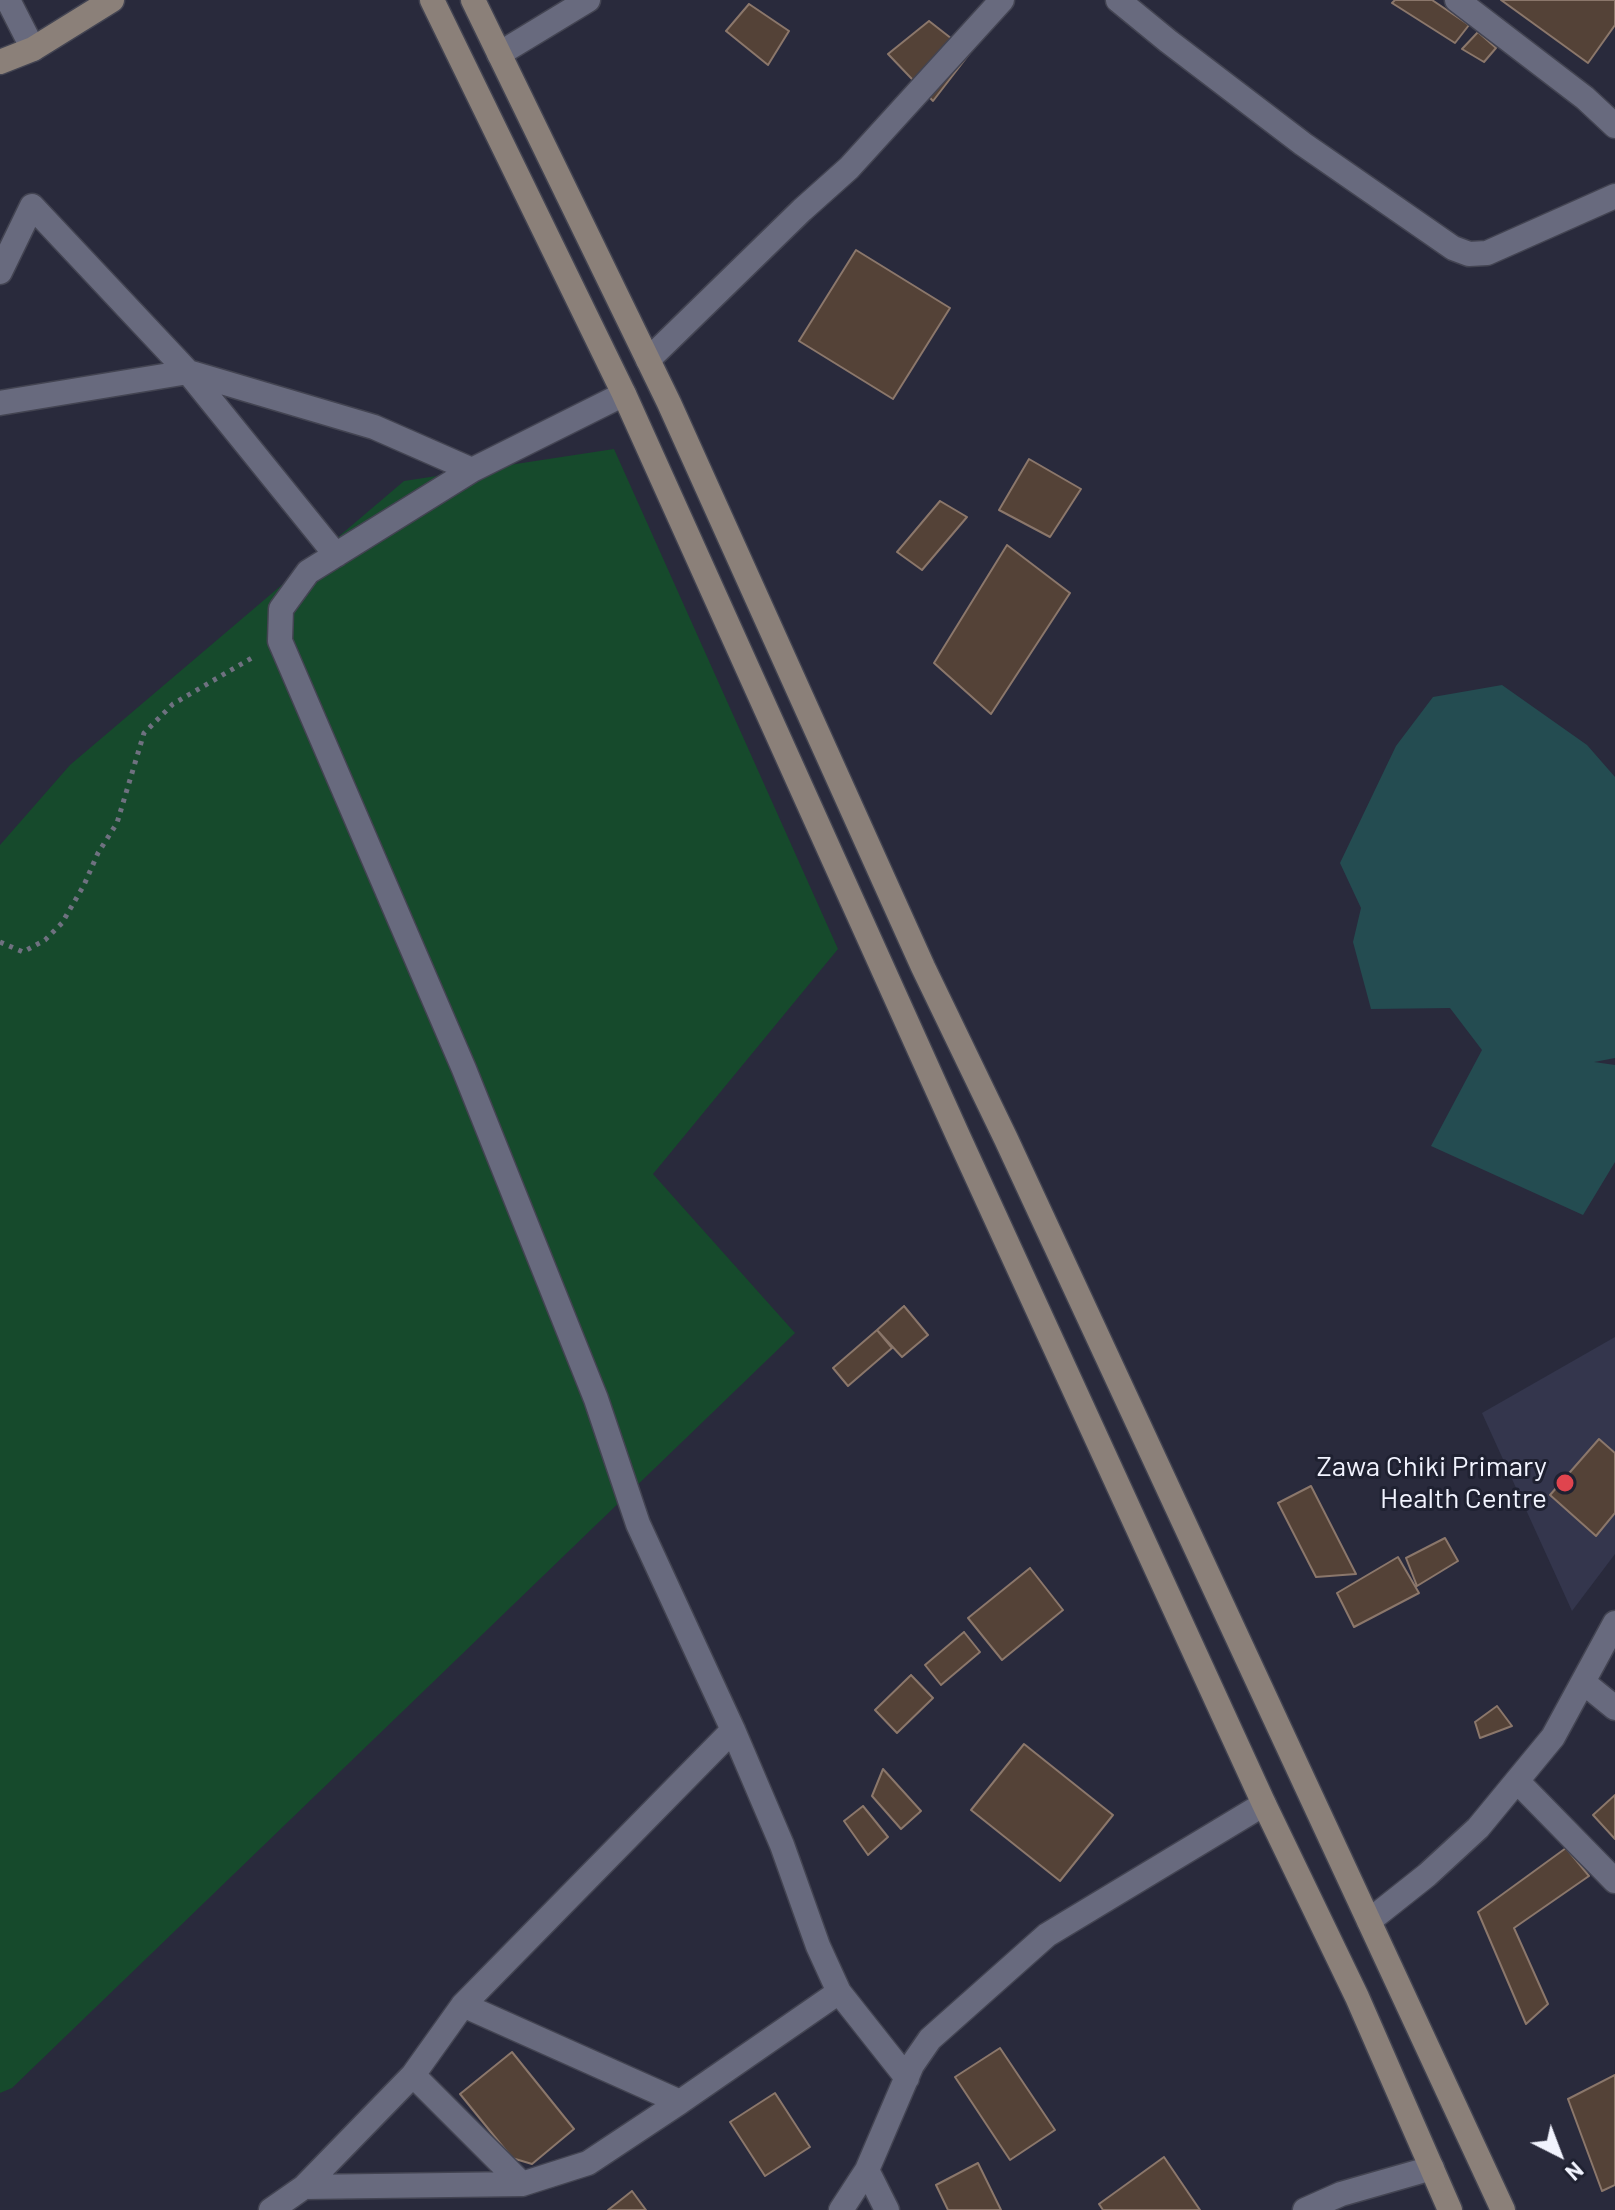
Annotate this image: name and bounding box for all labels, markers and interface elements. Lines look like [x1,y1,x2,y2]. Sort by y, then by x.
place label: Zawa Chiki Primary Health Centre [1316,1450,1547,1516]
marker: Zawa Chiki Primary Health Centre [1554,1472,1576,1494]
north arrow [1519,2114,1599,2194]
text: N [1561,2157,1589,2186]

